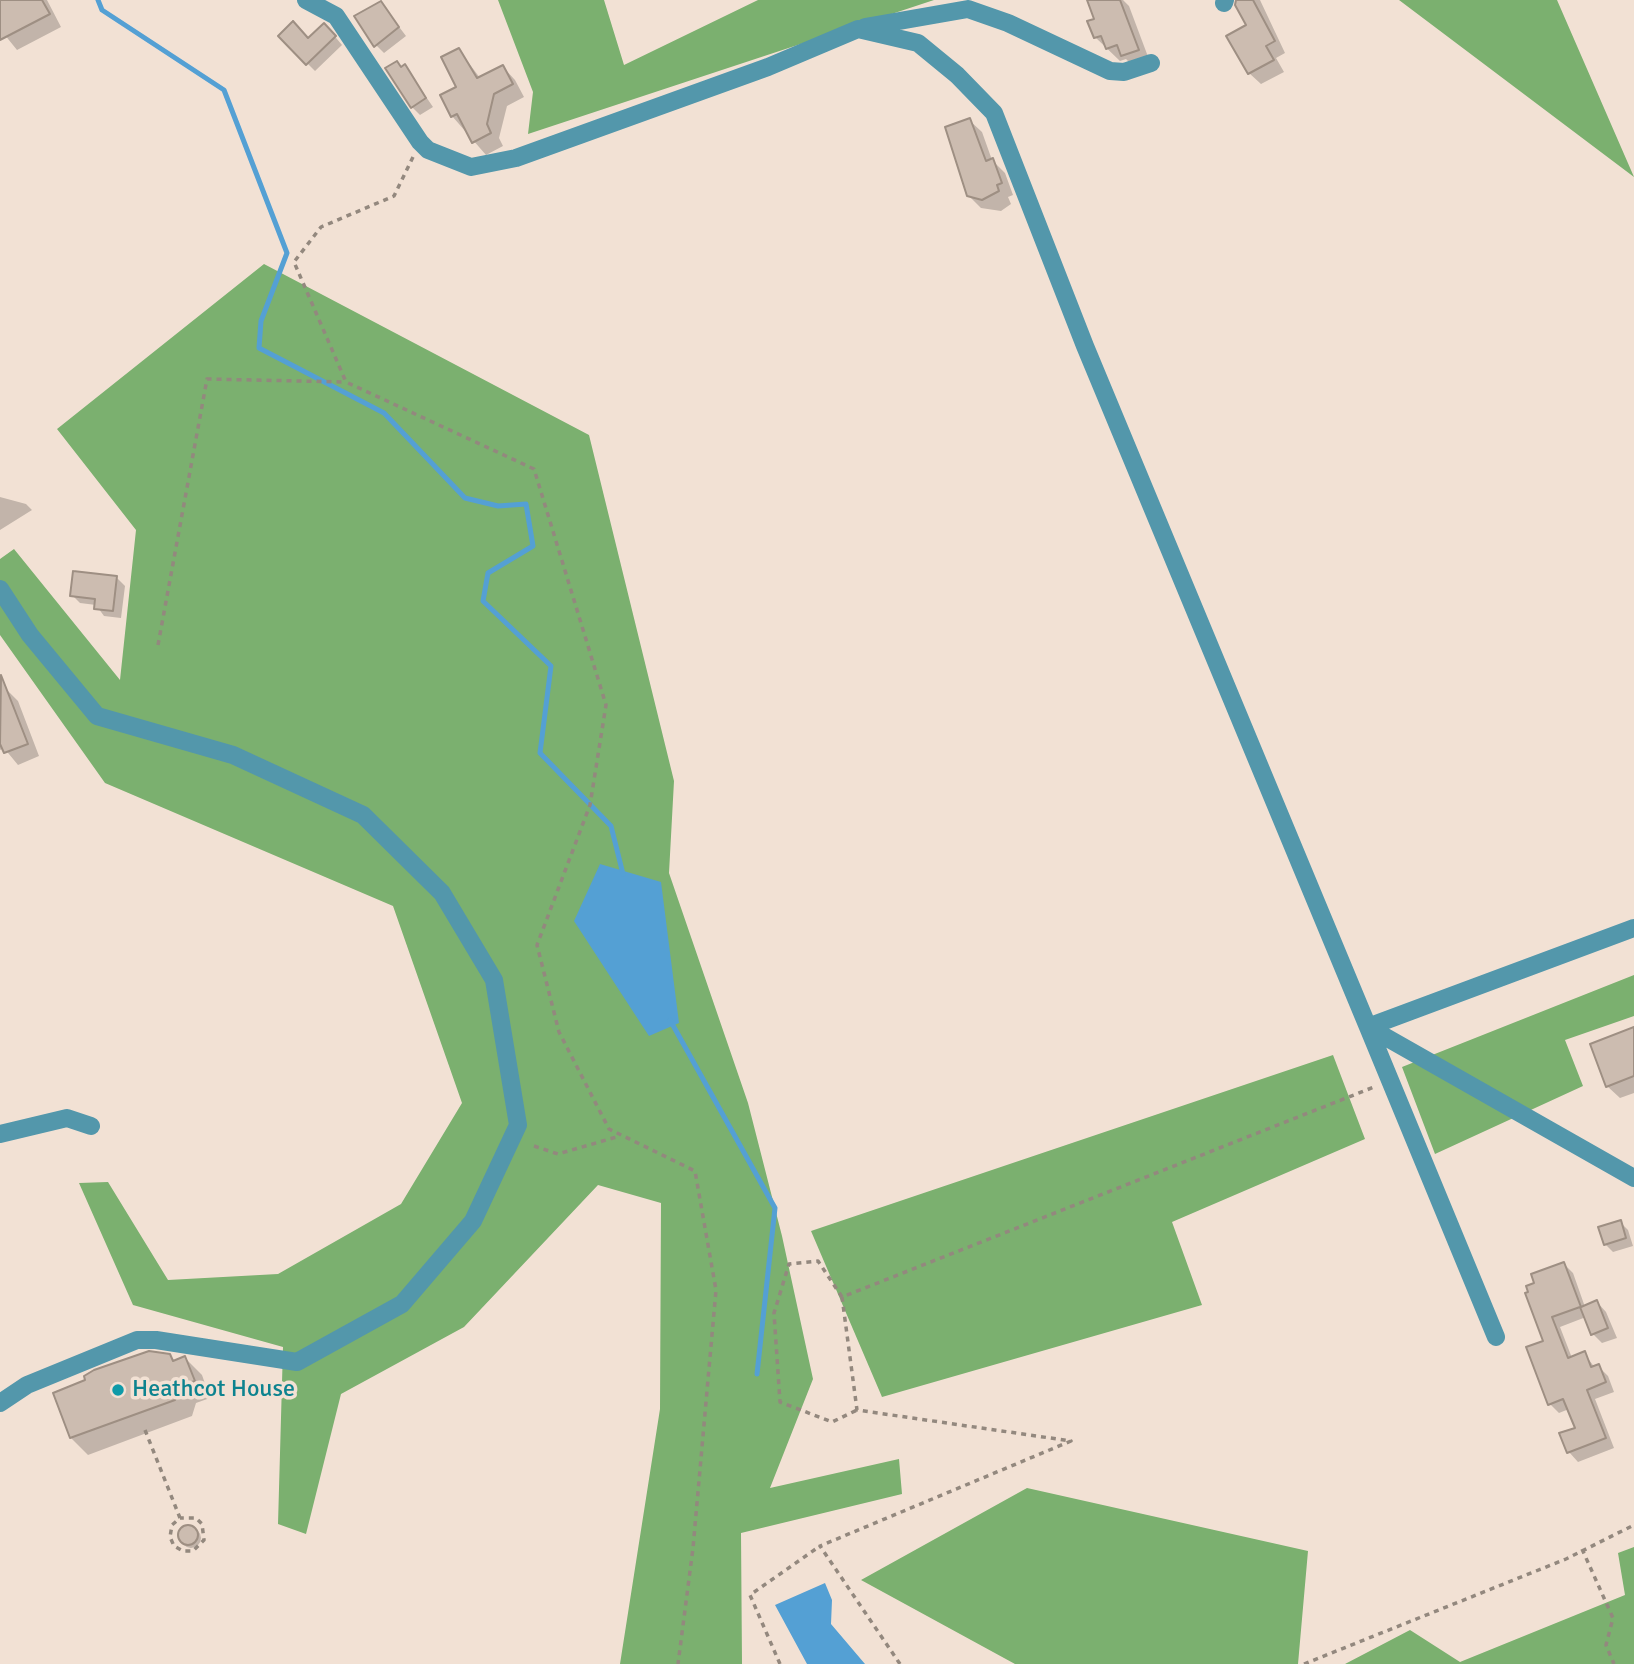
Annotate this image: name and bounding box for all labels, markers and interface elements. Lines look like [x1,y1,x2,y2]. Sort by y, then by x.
place label: Heathcot House [132,1376,295,1404]
marker: Heathcot House [110,1382,126,1398]

